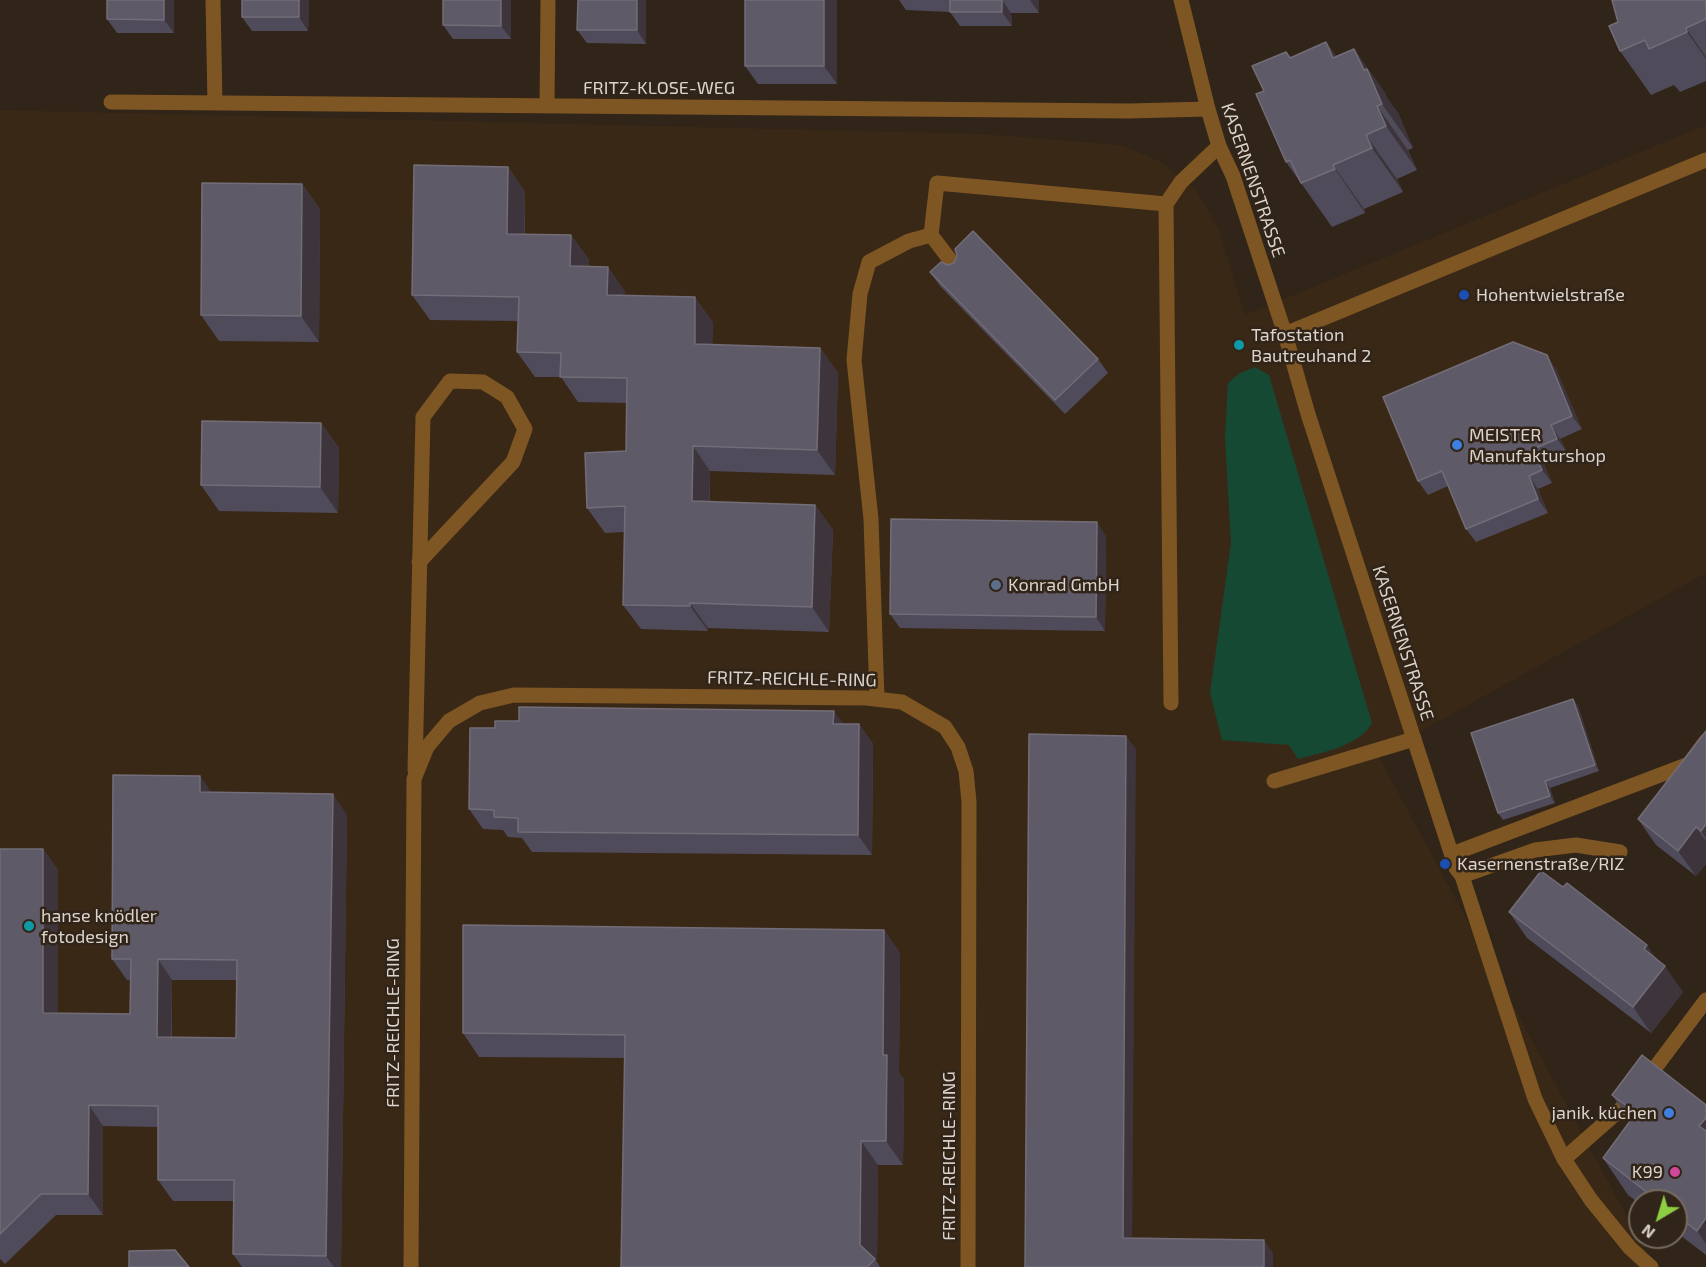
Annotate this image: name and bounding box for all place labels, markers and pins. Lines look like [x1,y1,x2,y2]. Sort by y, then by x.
place label: Hohentwielstraße [1476,284,1625,306]
marker: Hohentwielstraße [1457,288,1471,302]
place label: Tafostation Bautreuhand 2 [1251,324,1371,366]
marker: Tafostation Bautreuhand 2 [1232,338,1246,352]
place label: MEISTER Manufakturshop [1469,424,1606,466]
marker: MEISTER Manufakturshop [1450,438,1464,452]
place label: Konrad GmbH [1008,574,1120,596]
marker: Konrad GmbH [989,578,1003,592]
place label: Kasernenstraße/RIZ [1457,853,1624,875]
marker: Kasernenstraße/RIZ [1438,857,1452,871]
place label: hanse knödler fotodesign [41,905,157,948]
marker: hanse knödler fotodesign [22,919,36,933]
place label: janik. küchen [1552,1102,1657,1124]
marker: janik. küchen [1662,1106,1676,1120]
place label: K99 [1632,1161,1663,1183]
marker: K99 [1668,1165,1682,1179]

